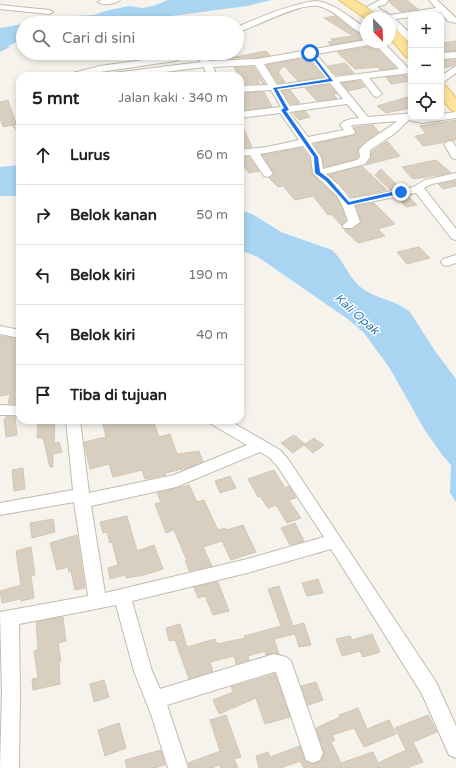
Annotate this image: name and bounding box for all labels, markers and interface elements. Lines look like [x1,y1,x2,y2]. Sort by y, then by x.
north arrow [360,12,396,48]
map controls [408,12,444,120]
button: + [408,12,444,48]
search box [16,16,244,60]
icon: search [30,27,52,49]
text: Cari di sini [62,29,135,47]
route start [301,44,319,62]
button: − [408,48,444,84]
button: locate [408,84,444,120]
text: 5 mnt [32,88,79,109]
text: Jalan kaki · 340 m [118,90,228,106]
icon: ahead [32,144,54,166]
text: Lurus [70,146,110,164]
text: 60 m [196,147,228,163]
route end [392,183,410,201]
icon: right [32,204,54,226]
text: Belok kanan [70,206,157,224]
text: 50 m [196,207,228,223]
icon: left [32,264,54,286]
text: Belok kiri [70,266,135,284]
text: 190 m [188,267,228,283]
water label: Kali Opak [332,291,383,338]
icon: left [32,324,54,346]
text: Belok kiri [70,326,135,344]
text: 40 m [196,327,228,343]
icon: arrive [32,384,54,406]
text: Tiba di tujuan [70,386,167,404]

